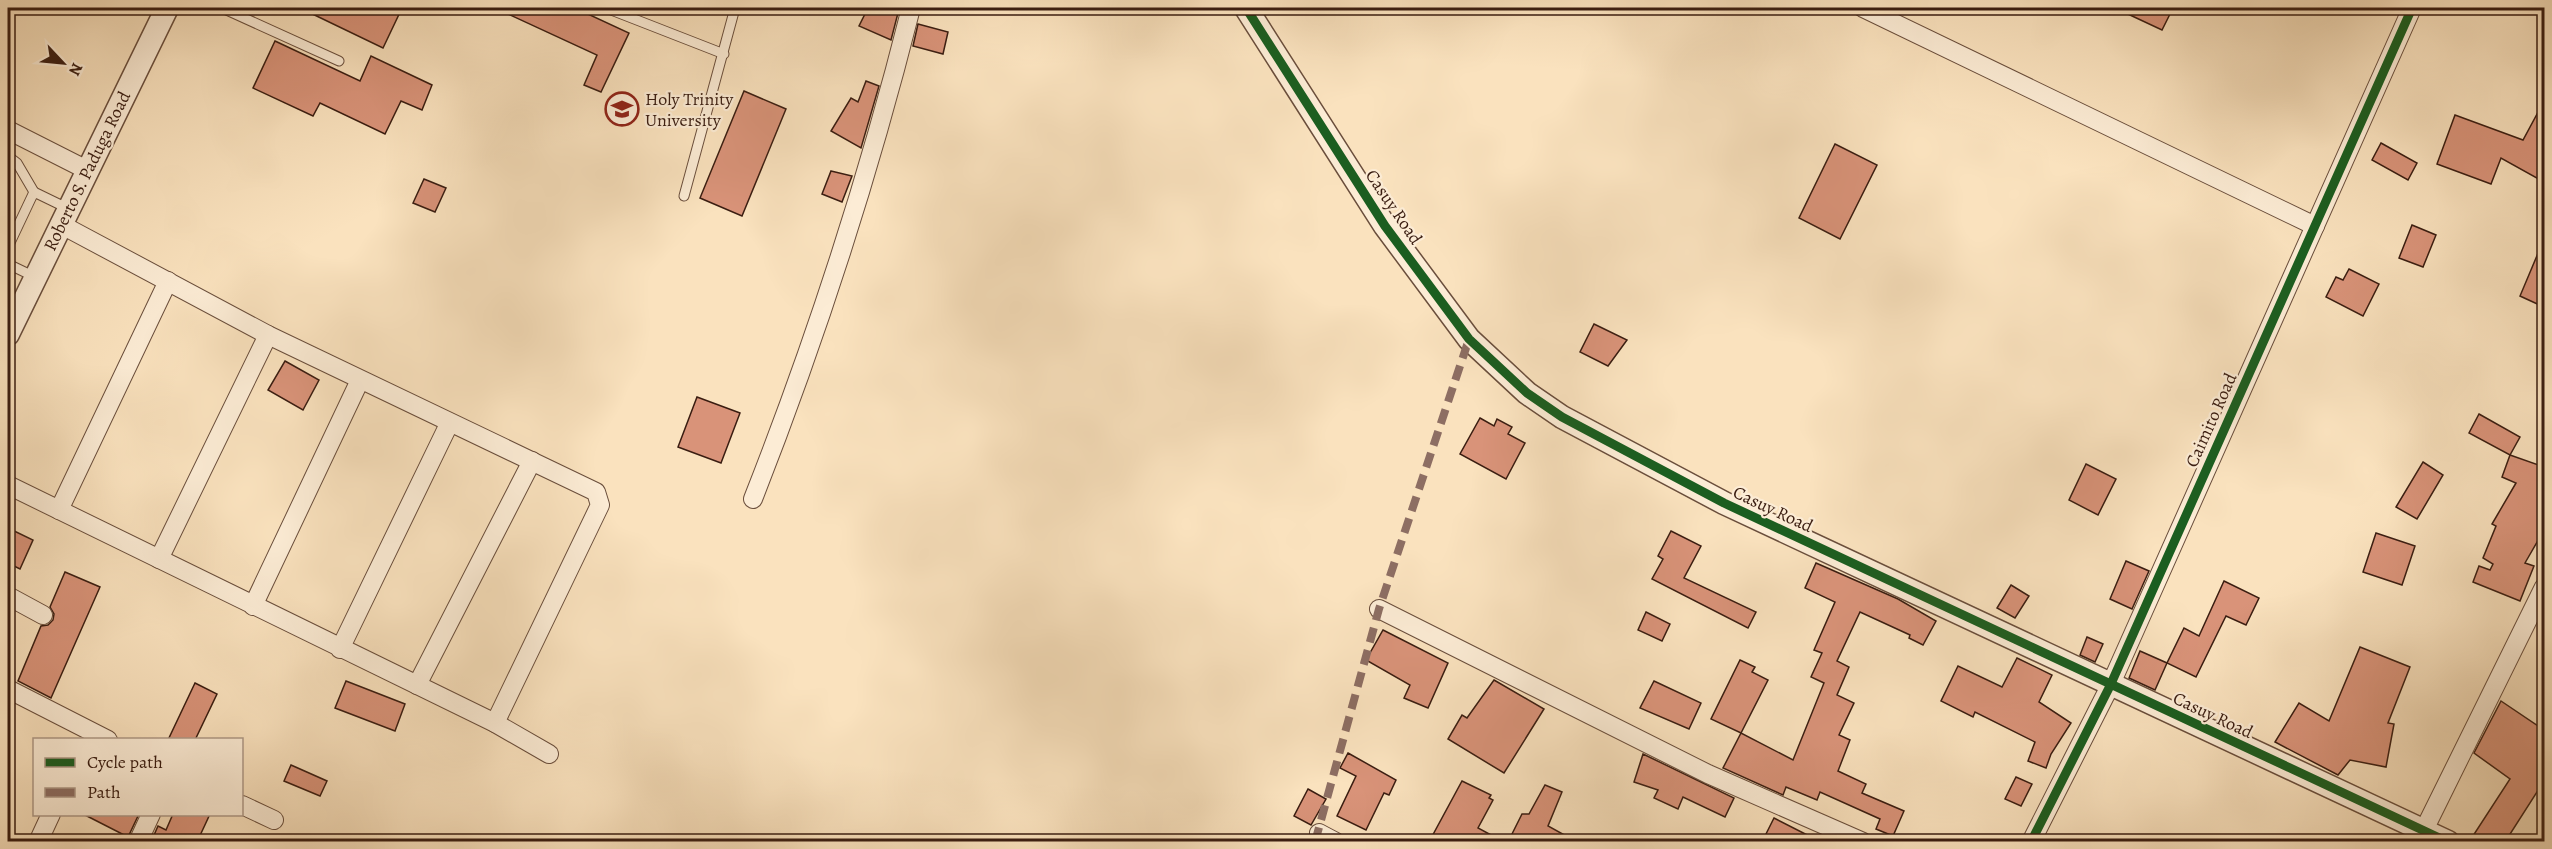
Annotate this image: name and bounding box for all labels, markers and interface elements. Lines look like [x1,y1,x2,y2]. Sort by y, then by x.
north arrow [33,33,93,93]
text: N [63,59,88,80]
street label: Roberto S. Paduga Road [38,87,136,255]
place label: Holy Trinity University [645,87,734,132]
school or university icon: Holy Trinity University [604,91,640,127]
street label: Casuy Road [1360,165,1428,250]
street label: Caimito Road [2180,369,2243,471]
street label: Casuy Road [1729,480,1817,538]
street label: Casuy Road [2169,686,2257,744]
legend [33,738,243,816]
text: Cycle path [87,750,163,774]
text: Path [87,780,121,804]

